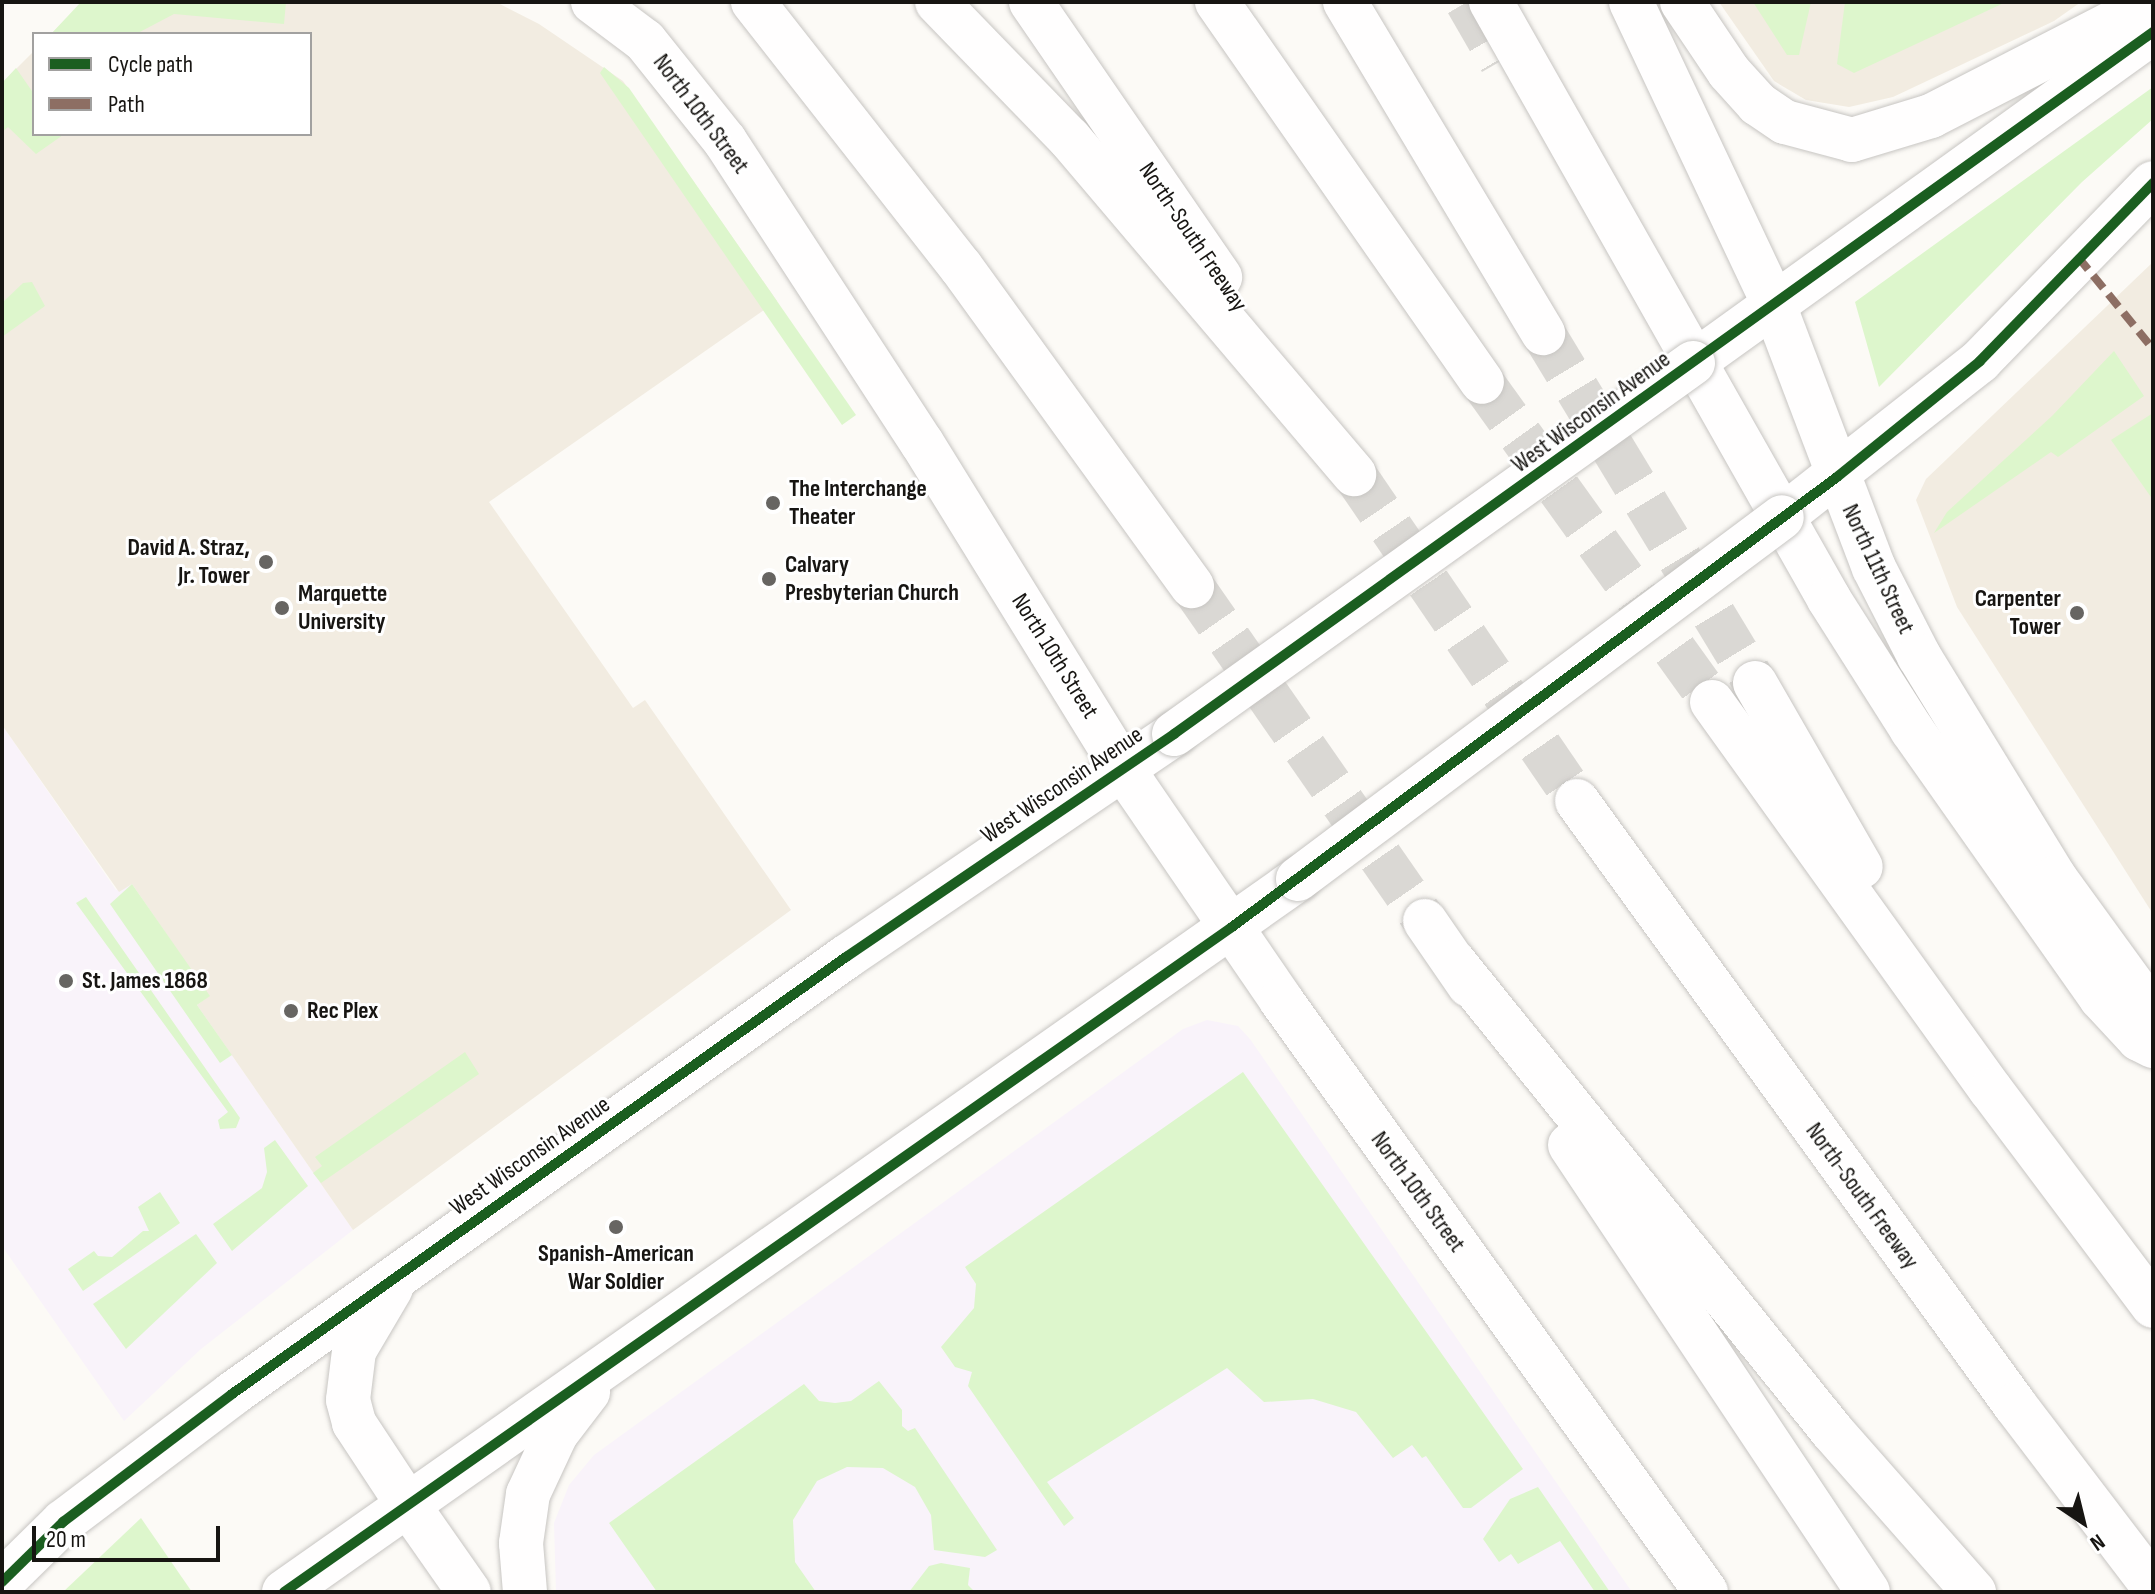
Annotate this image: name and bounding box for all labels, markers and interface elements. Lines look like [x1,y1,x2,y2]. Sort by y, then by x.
legend [32,32,312,136]
street label: North 10th Street [647,49,755,179]
text: Cycle path [108,50,193,79]
text: Path [108,90,145,119]
street label: North-South Freeway [1133,157,1253,317]
street label: West Wisconsin Avenue [1506,345,1676,479]
place label: The Interchange Theater [789,475,927,531]
marker: The Interchange Theater [764,494,782,512]
street label: North 11th Street [1835,500,1921,638]
place label: David A. Straz, Jr. Tower [127,534,250,590]
place label: Calvary Presbyterian Church [785,551,959,607]
marker: David A. Straz, Jr. Tower [257,553,275,571]
marker: Calvary Presbyterian Church [760,570,778,588]
place label: Marquette University [298,580,387,636]
place label: Carpenter Tower [1975,585,2061,641]
street label: North 10th Street [1005,588,1105,724]
marker: Marquette University [273,599,291,617]
marker: Carpenter Tower [2068,604,2086,622]
street label: West Wisconsin Avenue [976,720,1148,850]
place label: St. James 1868 [82,967,208,995]
marker: St. James 1868 [57,972,75,990]
place label: Rec Plex [307,997,378,1025]
marker: Rec Plex [282,1002,300,1020]
street label: West Wisconsin Avenue [444,1090,616,1222]
street label: North-South Freeway [1799,1117,1925,1275]
street label: North 10th Street [1365,1126,1471,1258]
marker: Spanish-American War Soldier [607,1218,625,1236]
place label: Spanish-American War Soldier [538,1240,694,1296]
north arrow [2043,1482,2123,1562]
scale bar [36,1510,224,1560]
text: 20 m [46,1525,86,1554]
text: N [2084,1528,2110,1556]

